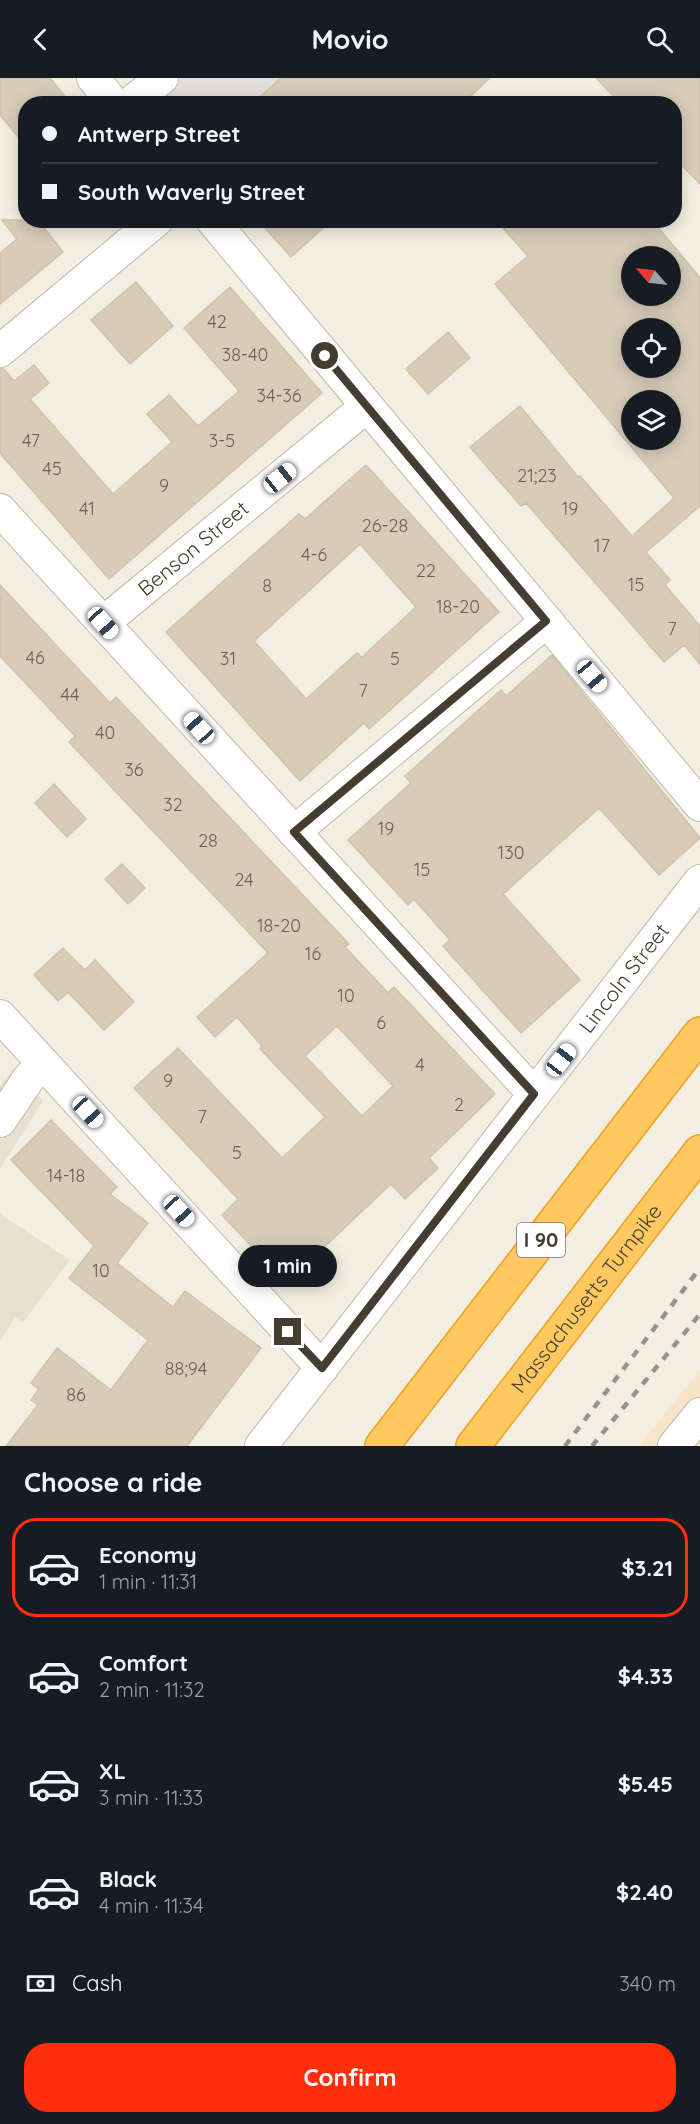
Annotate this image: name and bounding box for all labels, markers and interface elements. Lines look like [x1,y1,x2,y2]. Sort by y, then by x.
text: Movio [311,22,389,56]
icon: back [24,23,57,56]
icon: search [643,23,676,56]
text: Antwerp Street [78,120,241,148]
text: South Waverly Street [78,178,306,206]
north arrow [621,246,681,306]
map controls [621,246,681,450]
house number: 42 [207,310,227,333]
button: locate [621,318,681,378]
route start [311,342,338,369]
house number: 38-40 [222,343,268,366]
house number: 34-36 [256,384,302,407]
button: layers [621,390,681,450]
house number: 47 [22,429,40,452]
house number: 3-5 [209,429,235,452]
house number: 45 [42,457,62,480]
car [260,460,300,496]
house number: 21;23 [517,464,557,487]
house number: 9 [159,474,169,497]
street label: Benson Street [132,495,253,601]
house number: 41 [79,497,95,520]
house number: 19 [562,497,578,520]
house number: 26-28 [362,514,408,537]
house number: 17 [594,534,610,557]
house number: 4-6 [301,543,327,566]
house number: 22 [416,559,436,582]
house number: 15 [628,573,644,596]
house number: 8 [262,574,272,597]
house number: 18-20 [436,595,480,618]
car [84,604,122,642]
house number: 7 [667,617,677,640]
house number: 46 [25,646,45,669]
house number: 31 [220,647,236,670]
house number: 5 [390,647,400,670]
car [574,656,610,696]
house number: 7 [358,679,368,702]
house number: 44 [61,683,79,706]
car [180,709,218,747]
house number: 40 [95,721,115,744]
house number: 36 [124,758,144,781]
house number: 32 [163,793,183,816]
house number: 19 [378,817,394,840]
house number: 28 [198,829,218,852]
house number: 130 [498,841,524,864]
house number: 15 [414,858,430,881]
house number: 24 [234,868,254,891]
house number: 18-20 [257,914,301,937]
street label: Lincoln Street [573,918,674,1038]
house number: 16 [305,942,321,965]
house number: 10 [337,984,355,1007]
house number: 6 [376,1011,386,1034]
car [543,1040,579,1080]
house number: 4 [415,1053,425,1076]
house number: 9 [163,1069,173,1092]
car [69,1093,107,1131]
house number: 2 [454,1093,464,1116]
house number: 7 [197,1105,207,1128]
house number: 5 [232,1141,242,1164]
house number: 14-18 [47,1164,85,1187]
car [160,1192,198,1230]
street label: Massachusetts Turnpike [505,1198,667,1398]
road number: I 90 [517,1223,565,1257]
callout: 1 min [238,1245,338,1287]
text: 1 min [263,1253,312,1278]
house number: 10 [92,1259,110,1282]
route end [274,1318,301,1345]
house number: 88;94 [165,1357,207,1380]
house number: 86 [66,1383,86,1406]
text: Choose a ride [24,1465,202,1499]
icon: car [27,1541,81,1595]
text: Economy [99,1541,197,1569]
text: $3.21 [621,1554,673,1582]
text: 1 min · 11:31 [99,1569,197,1594]
icon: car [27,1649,81,1703]
text: Comfort [99,1649,188,1677]
text: $4.33 [618,1662,673,1690]
text: 2 min · 11:32 [99,1677,205,1702]
icon: car [27,1757,81,1811]
text: XL [99,1757,126,1785]
text: $5.45 [618,1770,673,1798]
text: 3 min · 11:33 [99,1785,203,1810]
icon: car [27,1865,81,1919]
text: Black [99,1865,157,1893]
text: $2.40 [616,1878,673,1906]
text: 4 min · 11:34 [99,1893,203,1918]
icon: cash [24,1967,57,2000]
text: Cash [72,1969,123,1997]
text: 340 m [619,1971,676,1996]
button: Confirm [24,2043,676,2112]

